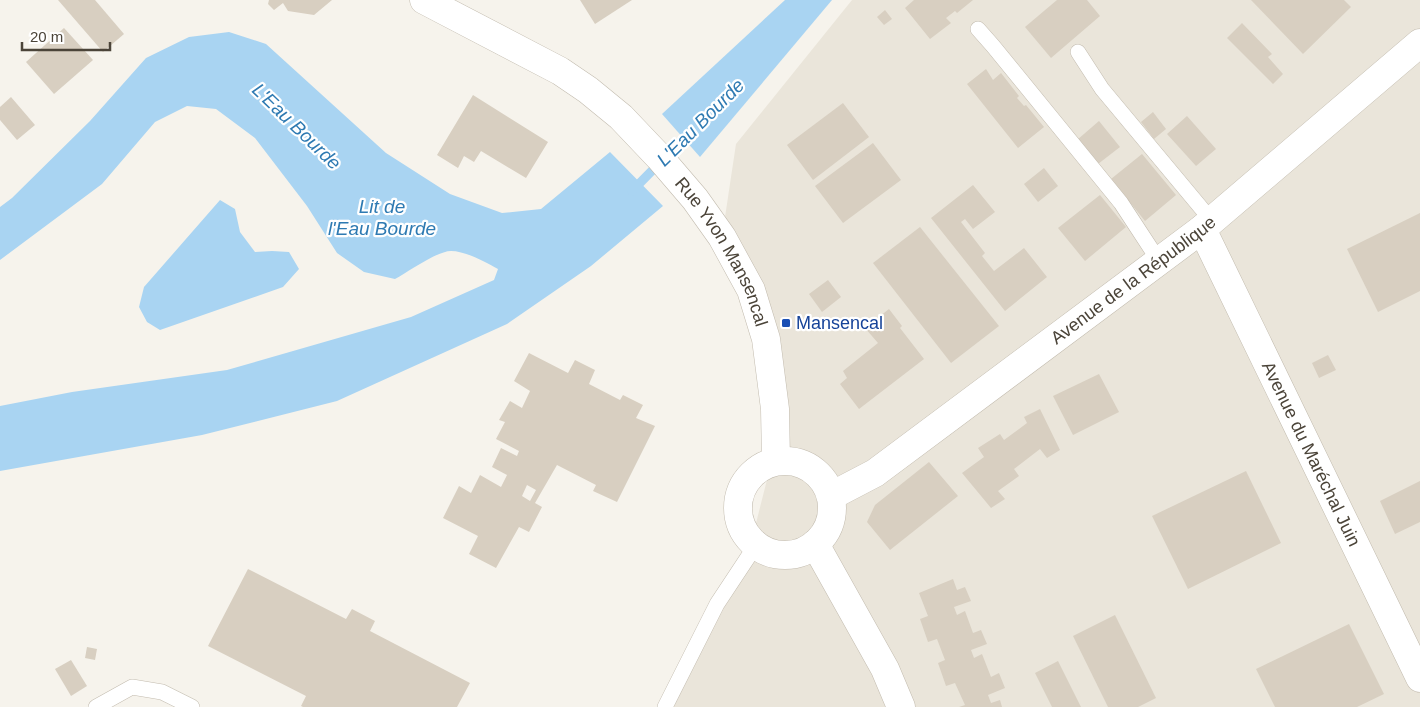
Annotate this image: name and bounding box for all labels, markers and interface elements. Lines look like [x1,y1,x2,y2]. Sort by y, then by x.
scale bar [22,20,110,52]
text: 20 m [30,28,63,45]
water label: L'Eau Bourde [652,74,748,170]
water label: L'Eau Bourde [248,79,345,174]
street label: Rue Yvon Mansencal [671,173,772,329]
water label: Lit de l'Eau Bourde [328,196,436,239]
street label: Avenue de la République [1047,212,1220,348]
place label: Mansencal [796,313,883,333]
marker: Mansencal [780,317,792,329]
street label: Avenue du Maréchal Juin [1258,358,1365,550]

